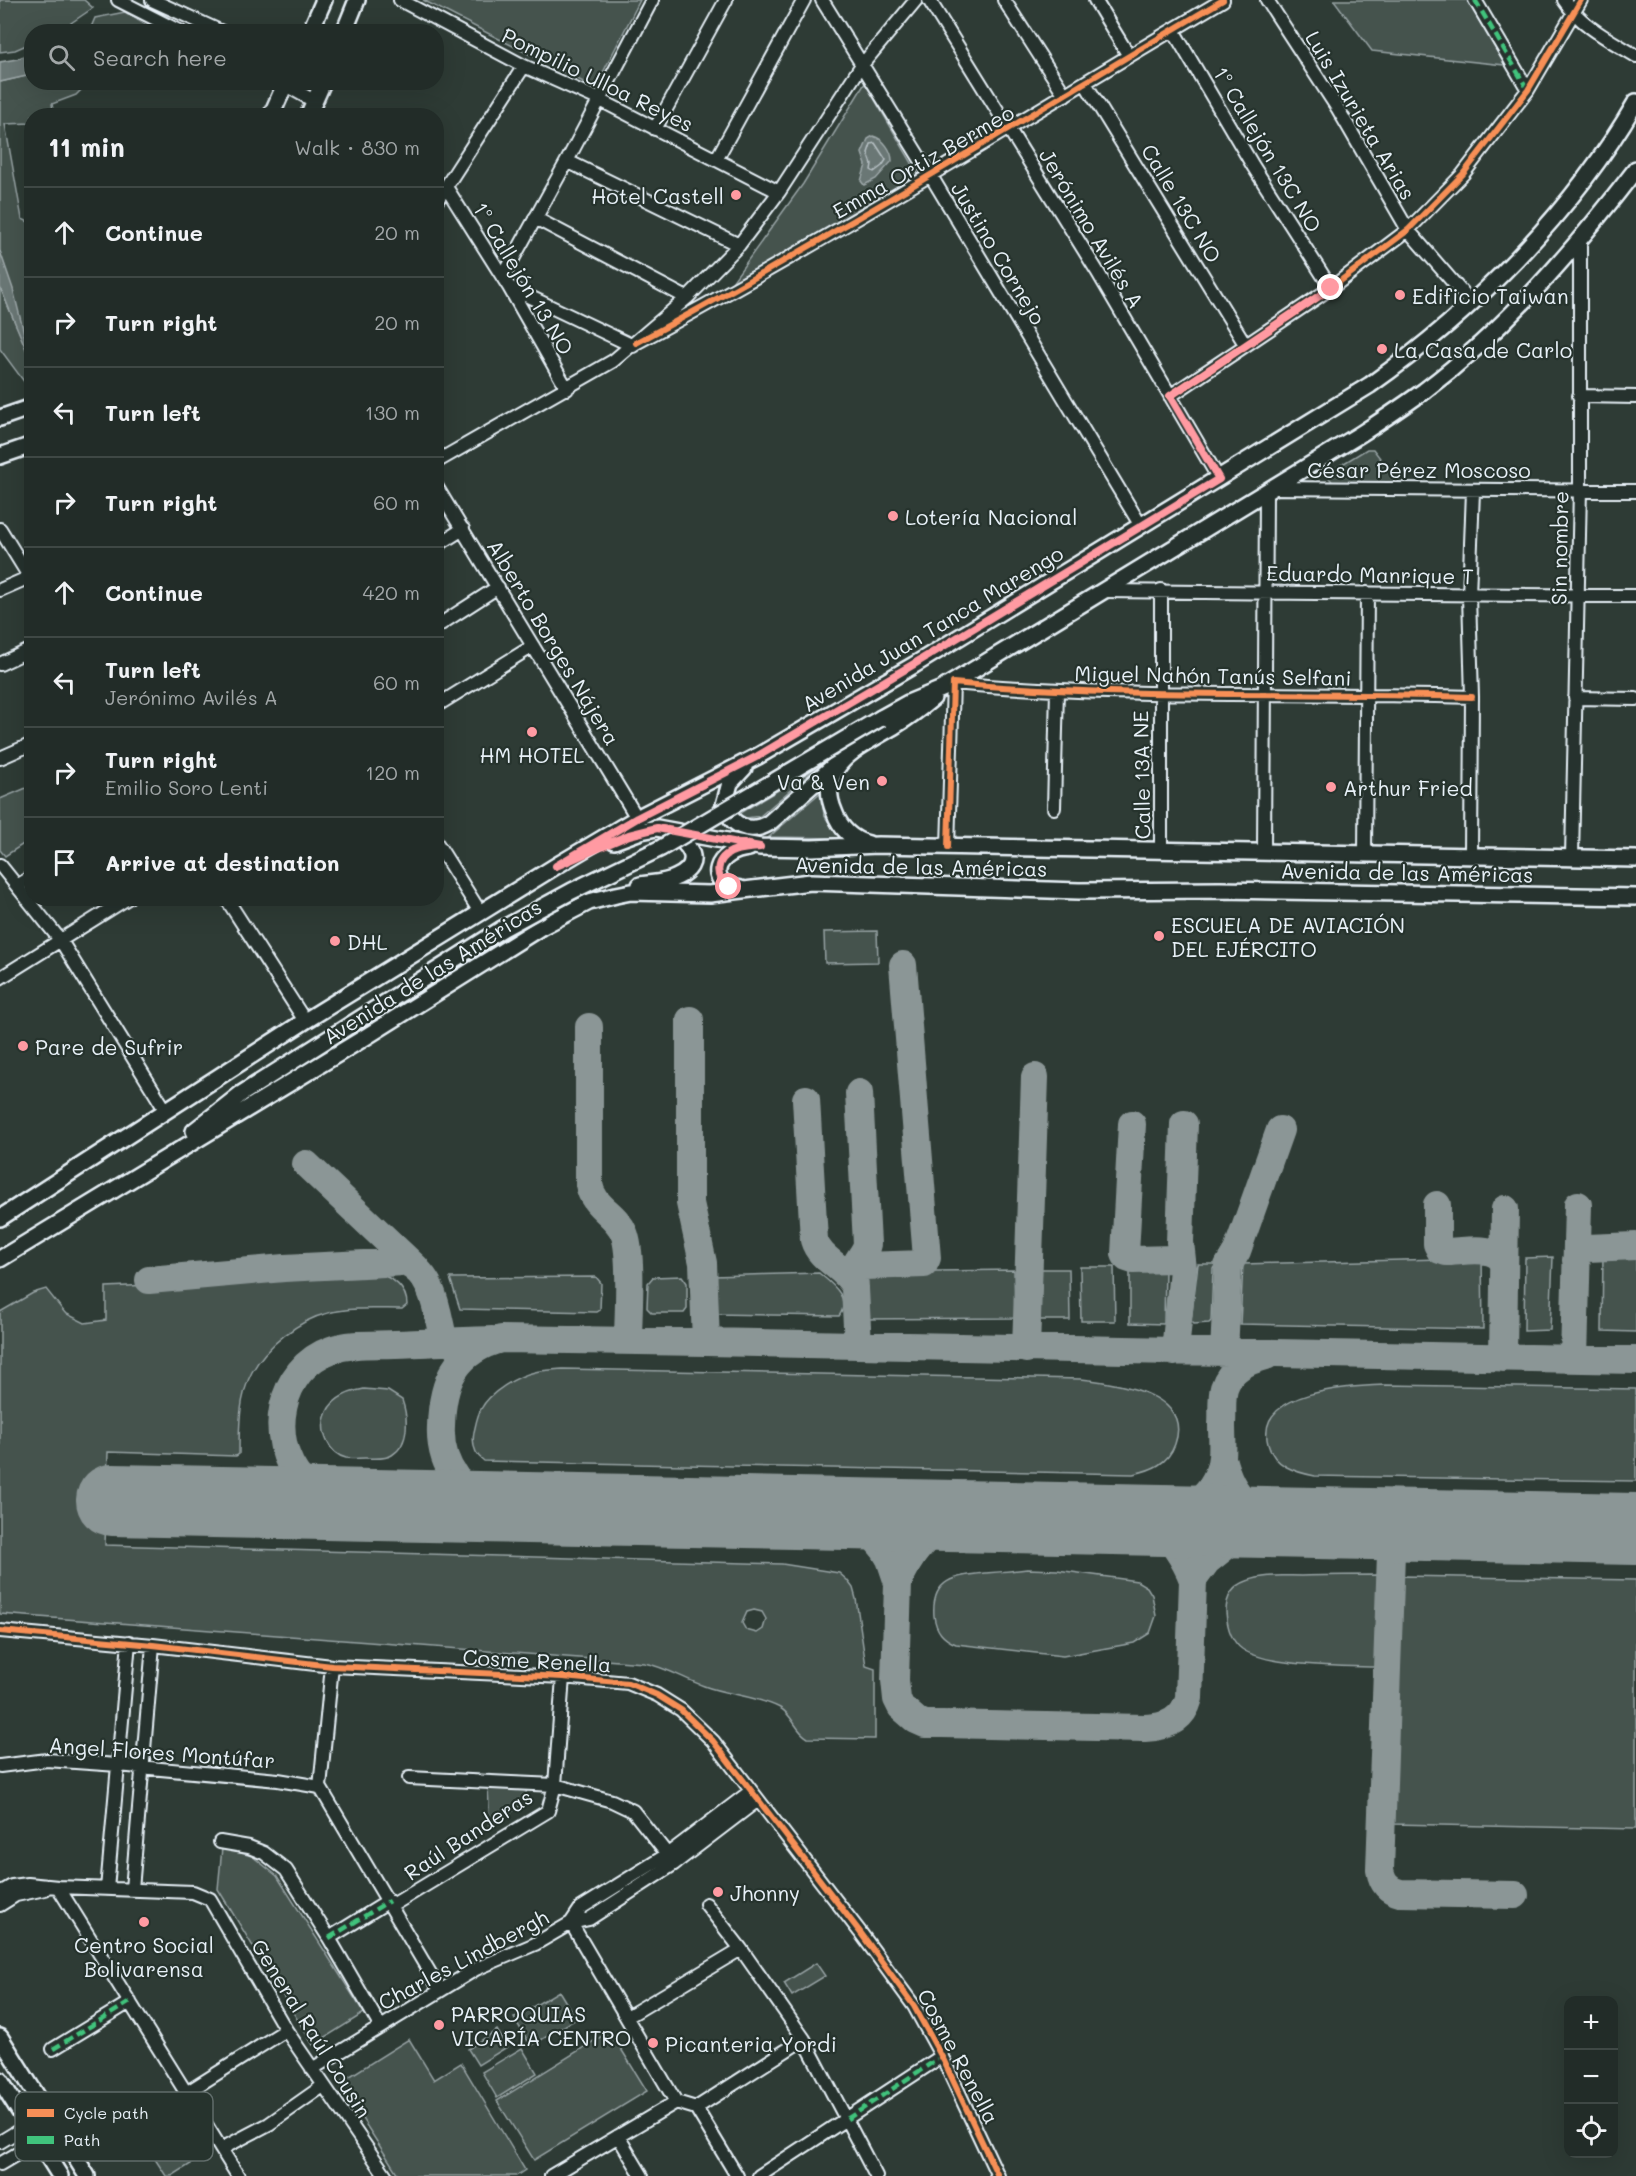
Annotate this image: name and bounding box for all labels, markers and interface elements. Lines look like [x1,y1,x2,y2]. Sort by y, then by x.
street label: Pompilio Ulloa Reyes [498,21,698,137]
search box [24,24,444,90]
street label: Luis Izurieta Arias [1300,26,1422,204]
icon: search [45,41,78,74]
text: Search here [93,43,227,72]
street label: 1º Callejón 13C NO [1208,61,1328,237]
street label: Emma Ortiz Bermeo [827,98,1019,224]
text: 11 min [48,130,125,164]
text: Walk · 830 m [294,134,420,160]
street label: Calle 13C NO [1136,139,1228,267]
street label: Jerónimo Avilés A [1034,143,1150,313]
street label: Justino Cornejo [946,177,1052,329]
place label: Hotel Castell [591,182,724,209]
marker: Hotel Castell [729,188,743,202]
street label: 1º Callejón 13 NO [468,197,580,359]
icon: ahead [48,216,81,249]
text: Continue [105,218,203,247]
text: 20 m [374,219,420,245]
route end [1317,274,1343,300]
place label: Edificio Taiwan [1412,282,1569,309]
marker: Edificio Taiwan [1393,288,1407,302]
icon: right [48,306,81,339]
text: Turn right [105,308,217,337]
text: 20 m [374,309,420,335]
place label: La Casa de Carlo [1394,336,1572,363]
marker: La Casa de Carlo [1375,342,1389,356]
icon: left [48,396,81,429]
text: Turn left [105,398,201,427]
text: 130 m [365,399,420,425]
street label: César Pérez Moscoso [1307,456,1531,483]
icon: right [48,486,81,519]
text: Turn right [105,488,217,517]
text: 60 m [373,489,420,515]
street label: Sin nombre [1545,491,1573,605]
place label: Lotería Nacional [905,503,1077,530]
marker: Lotería Nacional [886,509,900,523]
street label: Alberto Borges Nájera [482,534,626,750]
street label: Avenida Juan Tanca Marengo [796,539,1068,717]
street label: Eduardo Manrique T [1266,559,1474,589]
icon: ahead [48,576,81,609]
text: Continue [105,578,203,607]
text: 420 m [362,579,420,605]
text: Turn left [105,655,201,684]
street label: Miguel Nahón Tanús Selfani [1074,659,1352,691]
icon: left [48,666,81,699]
text: 60 m [373,669,420,695]
text: Jerónimo Avilés A [105,684,278,710]
street label: Calle 13A NE [1126,710,1156,840]
marker: HM HOTEL [525,725,539,739]
place label: HM HOTEL [480,741,584,768]
text: Turn right [105,745,217,774]
icon: right [48,756,81,789]
text: 120 m [365,759,420,785]
place label: Va & Ven [777,768,870,795]
text: Emilio Soro Lenti [105,774,268,800]
marker: Va & Ven [875,774,889,788]
place label: Arthur Fried [1343,774,1473,801]
marker: Arthur Fried [1324,780,1338,794]
icon: arrive [48,846,81,879]
text: Arrive at destination [105,848,340,877]
street label: Avenida de las Américas [794,850,1048,882]
street label: Avenida de las Américas [1280,856,1534,888]
route start [715,873,741,899]
street label: Avenida de las Américas [318,893,546,1049]
place label: ESCUELA DE AVIACIÓN DEL EJÉRCITO [1171,911,1405,962]
place label: DHL [347,928,387,955]
marker: ESCUELA DE AVIACIÓN DEL EJÉRCITO [1152,929,1166,943]
marker: DHL [328,934,342,948]
place label: Pare de Sufrir [35,1033,183,1060]
marker: Pare de Sufrir [16,1039,30,1053]
street label: Cosme Renella [462,1643,612,1677]
street label: Angel Flores Montúfar [48,1731,276,1773]
street label: Raúl Banderas [399,1782,537,1886]
place label: Jhonny [730,1879,800,1906]
marker: Jhonny [711,1885,725,1899]
street label: Charles Lindbergh [373,1903,553,2015]
marker: Centro Social Bolivarensa [137,1915,151,1929]
place label: Centro Social Bolivarensa [74,1931,214,1982]
street label: General Raúl Cousin [246,1933,378,2123]
street label: Cosme Renella [912,1984,1006,2128]
map controls [1564,1996,1618,2158]
button: + [1564,1996,1618,2050]
place label: PARROQUIAS VICARÍA CENTRO [451,2000,631,2051]
marker: PARROQUIAS VICARÍA CENTRO [432,2018,446,2032]
place label: Picanteria Yordi [665,2030,837,2057]
marker: Picanteria Yordi [646,2036,660,2050]
button: − [1564,2050,1618,2104]
legend [15,2092,213,2161]
text: Cycle path [64,2102,148,2123]
button: locate [1564,2104,1618,2158]
text: Path [64,2129,100,2150]

